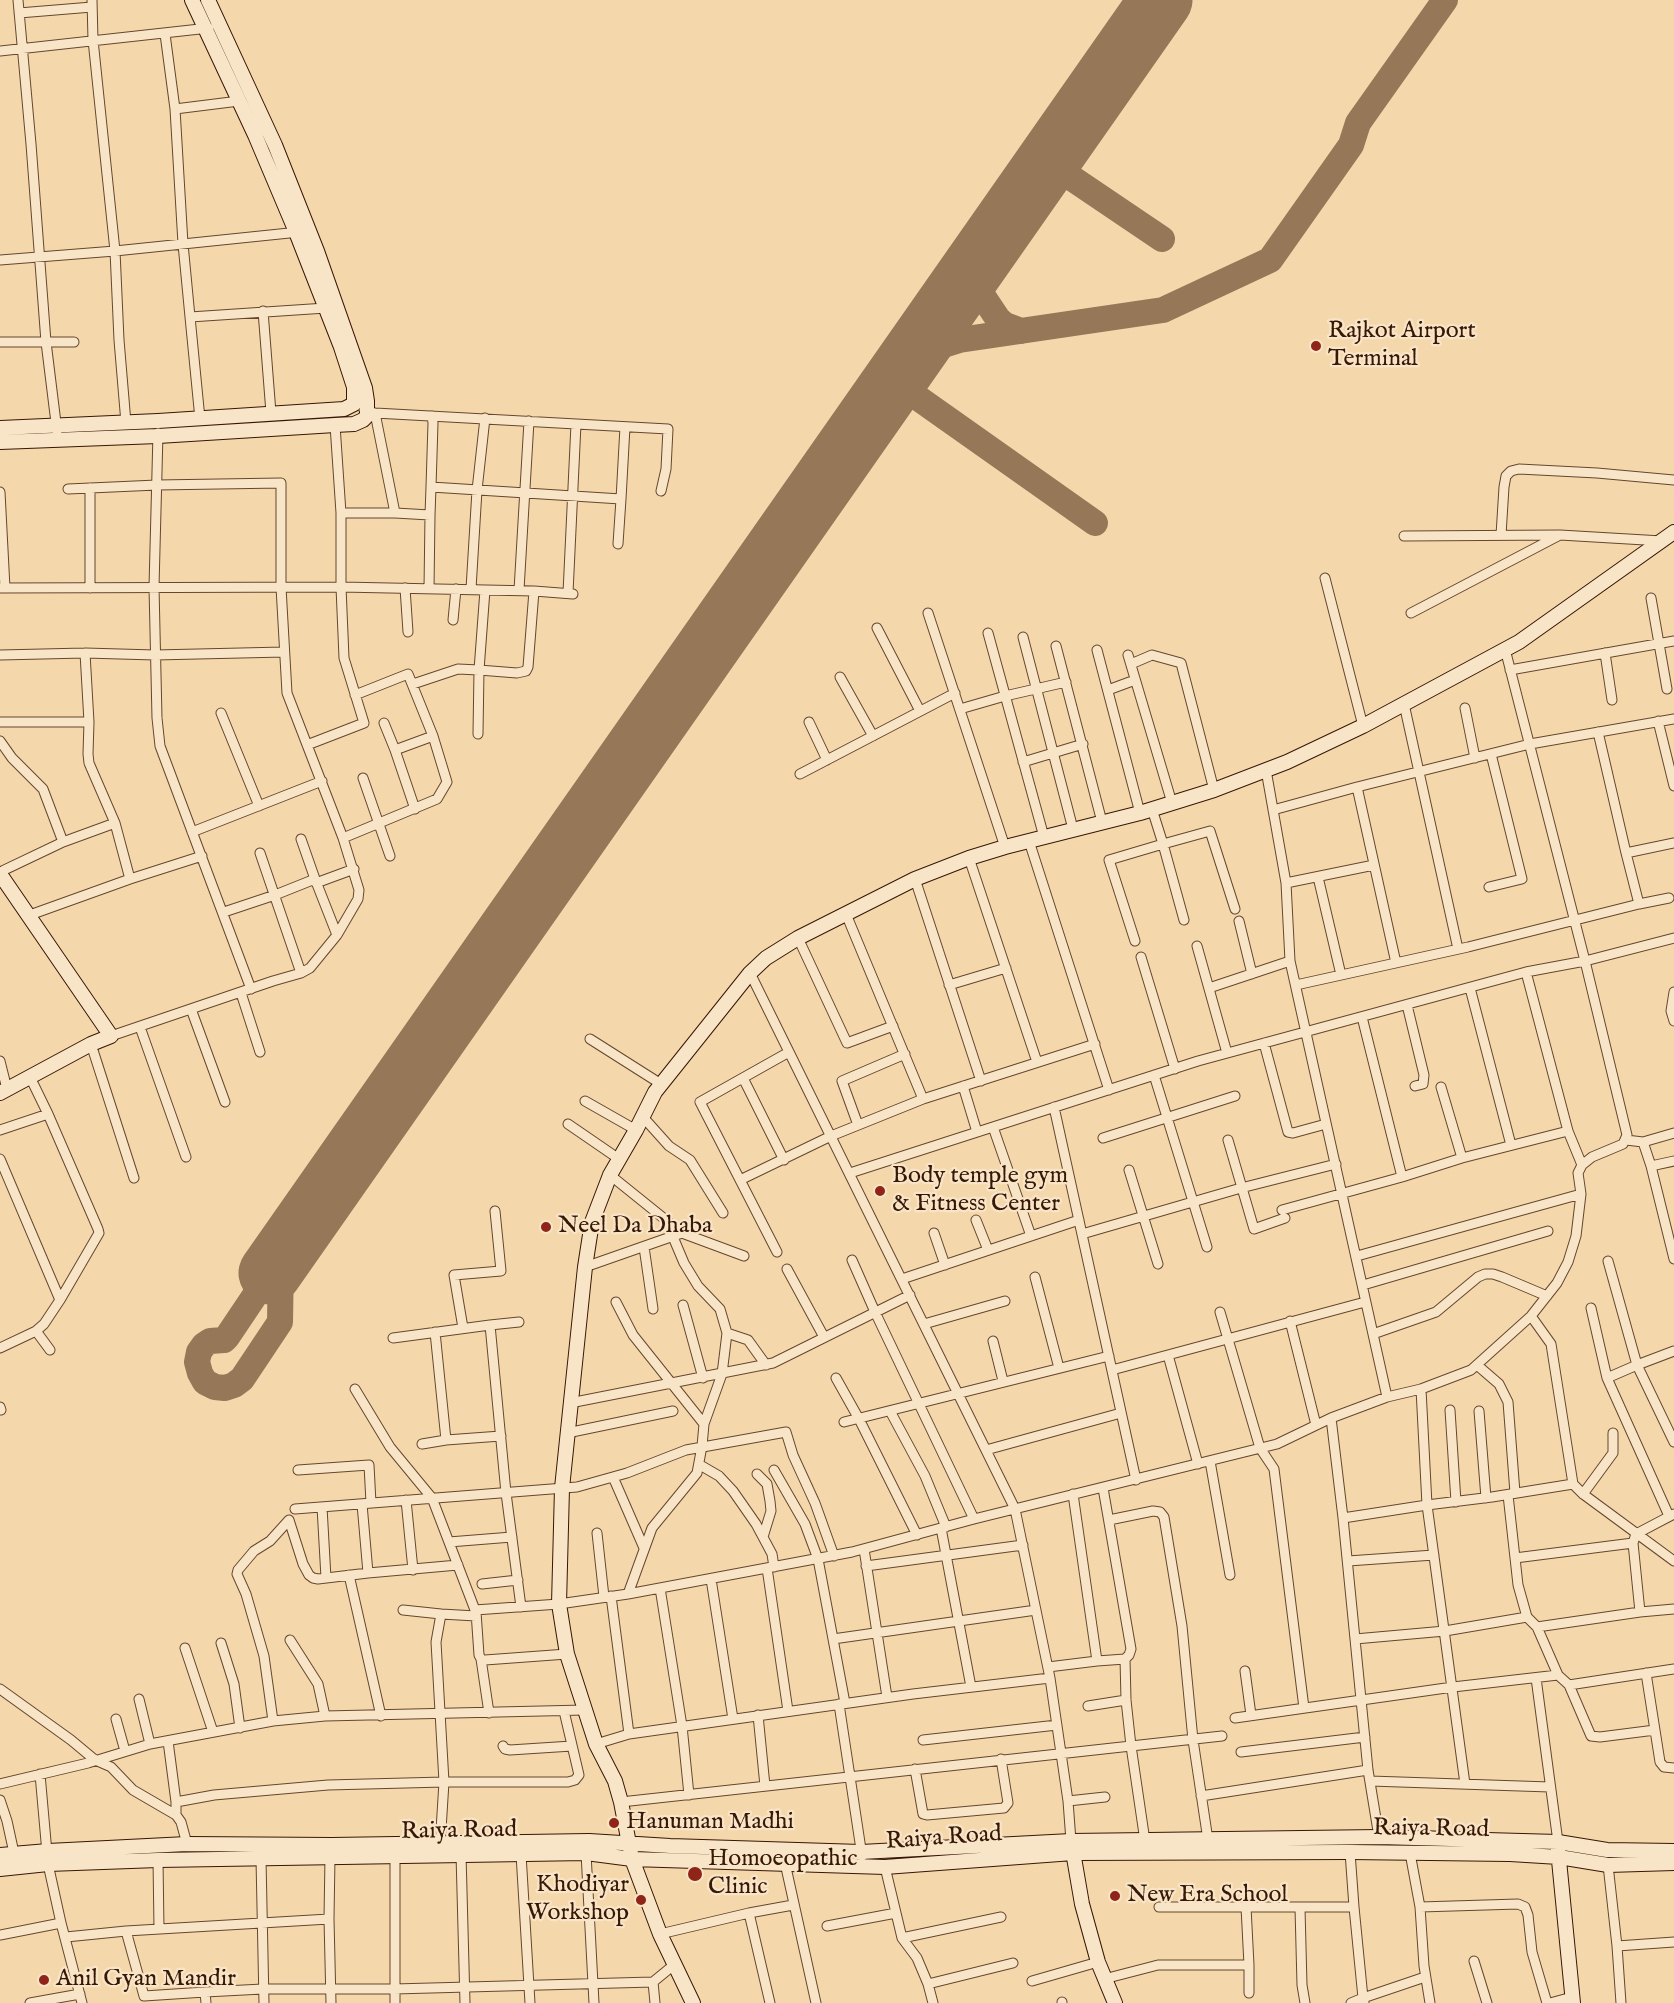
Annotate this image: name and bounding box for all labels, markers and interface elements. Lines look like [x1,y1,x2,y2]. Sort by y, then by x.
place label: Rajkot Airport Terminal [1328,318,1476,374]
marker: Rajkot Airport Terminal [1309,339,1323,353]
place label: Body temple gym & Fitness Center [892,1163,1068,1219]
marker: Body temple gym & Fitness Center [873,1184,887,1198]
place label: Neel Da Dhaba [558,1213,712,1241]
marker: Neel Da Dhaba [539,1220,553,1234]
place label: Hanuman Madhi [626,1809,794,1837]
street label: Raiya Road [1373,1815,1489,1845]
marker: Hanuman Madhi [607,1816,621,1830]
street label: Raiya Road [401,1817,517,1847]
street label: Raiya Road [885,1821,1003,1857]
place label: Homoeopathic Clinic [708,1846,858,1902]
marker: Homoeopathic Clinic [686,1865,704,1883]
place label: Khodiyar Workshop [526,1872,629,1928]
place label: New Era School [1127,1882,1288,1910]
marker: New Era School [1108,1889,1122,1903]
marker: Khodiyar Workshop [634,1893,648,1907]
place label: Anil Gyan Mandir [56,1966,236,1994]
marker: Anil Gyan Mandir [37,1973,51,1987]

